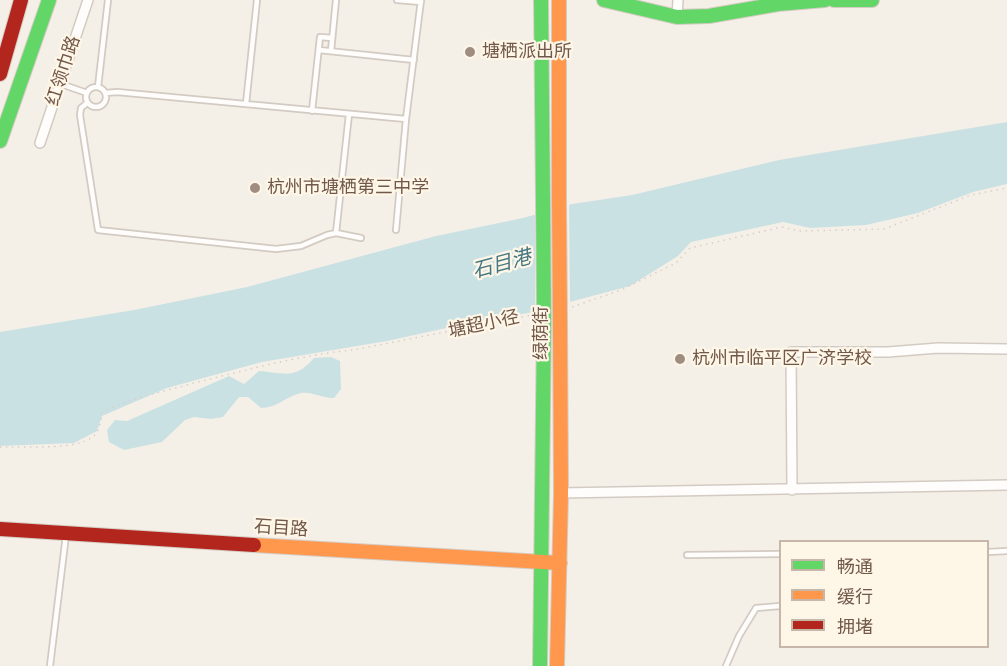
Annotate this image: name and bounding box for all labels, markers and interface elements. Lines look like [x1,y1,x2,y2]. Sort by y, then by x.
street label: 红领巾路 [43,33,85,109]
place label: 塘栖派出所 [482,41,572,63]
marker: 塘栖派出所 [463,45,477,59]
place label: 杭州市塘栖第三中学 [267,177,429,199]
marker: 杭州市塘栖第三中学 [248,181,262,195]
water label: 石目港 [470,246,534,284]
street label: 绿荫街 [531,306,553,360]
street label: 塘超小径 [447,307,521,343]
place label: 杭州市临平区广济学校 [692,348,872,370]
marker: 杭州市临平区广济学校 [673,352,687,366]
street label: 石目路 [253,516,309,542]
legend [779,540,989,648]
text: 畅通 [837,555,873,579]
text: 缓行 [837,585,873,609]
text: 拥堵 [837,615,873,639]

